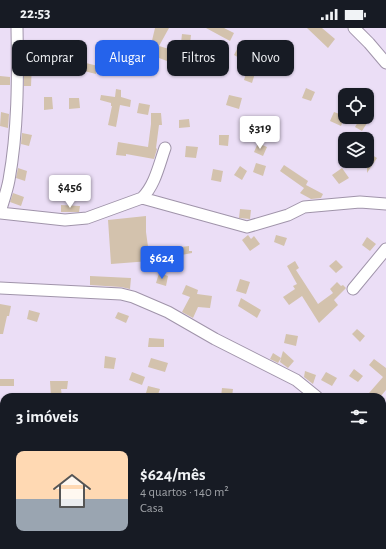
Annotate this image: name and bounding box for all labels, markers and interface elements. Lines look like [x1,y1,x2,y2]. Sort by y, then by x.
text: 22:53 [20,6,51,21]
chip: Comprar [12,40,87,76]
chip: Alugar [95,40,159,76]
chip: Filtros [167,40,229,76]
chip: Novo [237,40,294,76]
map controls [338,88,374,168]
button: locate [338,88,374,124]
pin: $319 [236,116,284,150]
text: $319 [249,122,271,135]
button: layers [338,132,374,168]
pin: $456 [46,175,94,209]
text: $456 [58,181,82,194]
pin: $624 [138,246,186,280]
text: $624 [150,252,174,265]
icon: filters [348,406,370,428]
text: 3 imóveis [16,408,79,425]
text: $624/mês [140,466,206,483]
icon: home [48,467,96,515]
text: 4 quartos · 140 m² [140,486,229,499]
text: Casa [140,502,164,515]

